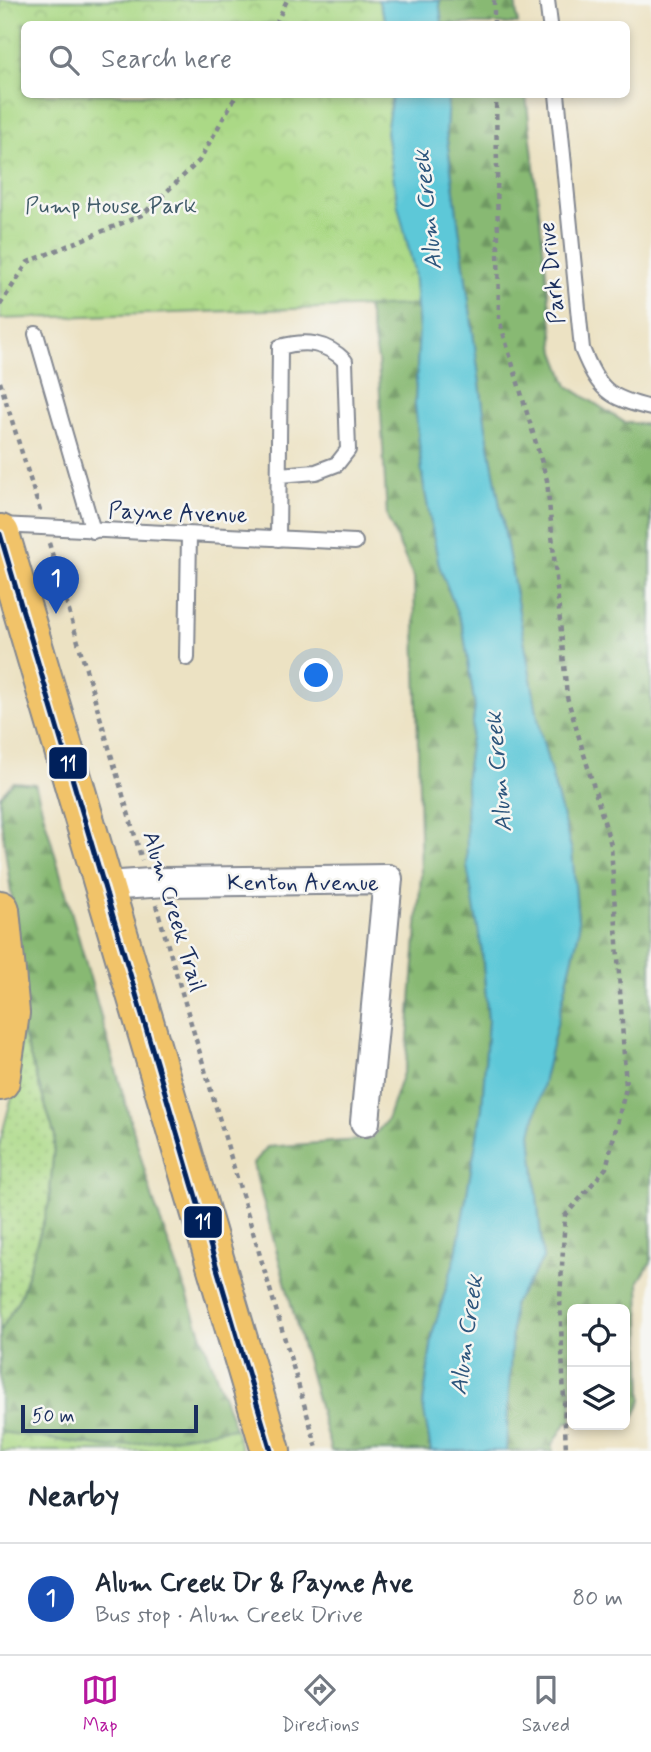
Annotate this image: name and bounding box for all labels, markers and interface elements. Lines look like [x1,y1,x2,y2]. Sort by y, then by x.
search box [21,21,630,98]
icon: search [45,41,83,79]
text: Search here [101,43,232,77]
water label: Alum Creek [407,147,450,271]
park label: Pump House Park [25,192,197,222]
street label: Park Drive [533,220,573,325]
street label: Payne Avenue [108,497,248,531]
pin: 1 [33,556,79,614]
your location [299,658,333,692]
water label: Alum Creek [479,709,520,833]
line badge: 11 [48,746,88,780]
text: 11 [60,752,76,777]
street label: Alum Creek Trail [134,828,212,996]
street label: Kenton Avenue [227,869,379,899]
line badge: 11 [183,1205,223,1239]
text: 11 [195,1210,211,1235]
water label: Alum Creek [444,1272,491,1397]
map controls [567,1304,630,1430]
button: locate [567,1304,630,1367]
button: layers [567,1367,630,1430]
scale bar [21,1402,198,1434]
text: 50 m [32,1404,75,1429]
text: Nearby [28,1477,119,1516]
text: Alum Creek Dr & Payne Ave [95,1567,413,1601]
text: 1 [46,1584,56,1614]
text: 80 m [572,1584,623,1614]
text: Bus stop · Alum Creek Drive [95,1601,363,1631]
tab: Map [81,1671,119,1738]
tab: Directions [281,1671,360,1738]
tab: Saved [522,1671,570,1738]

